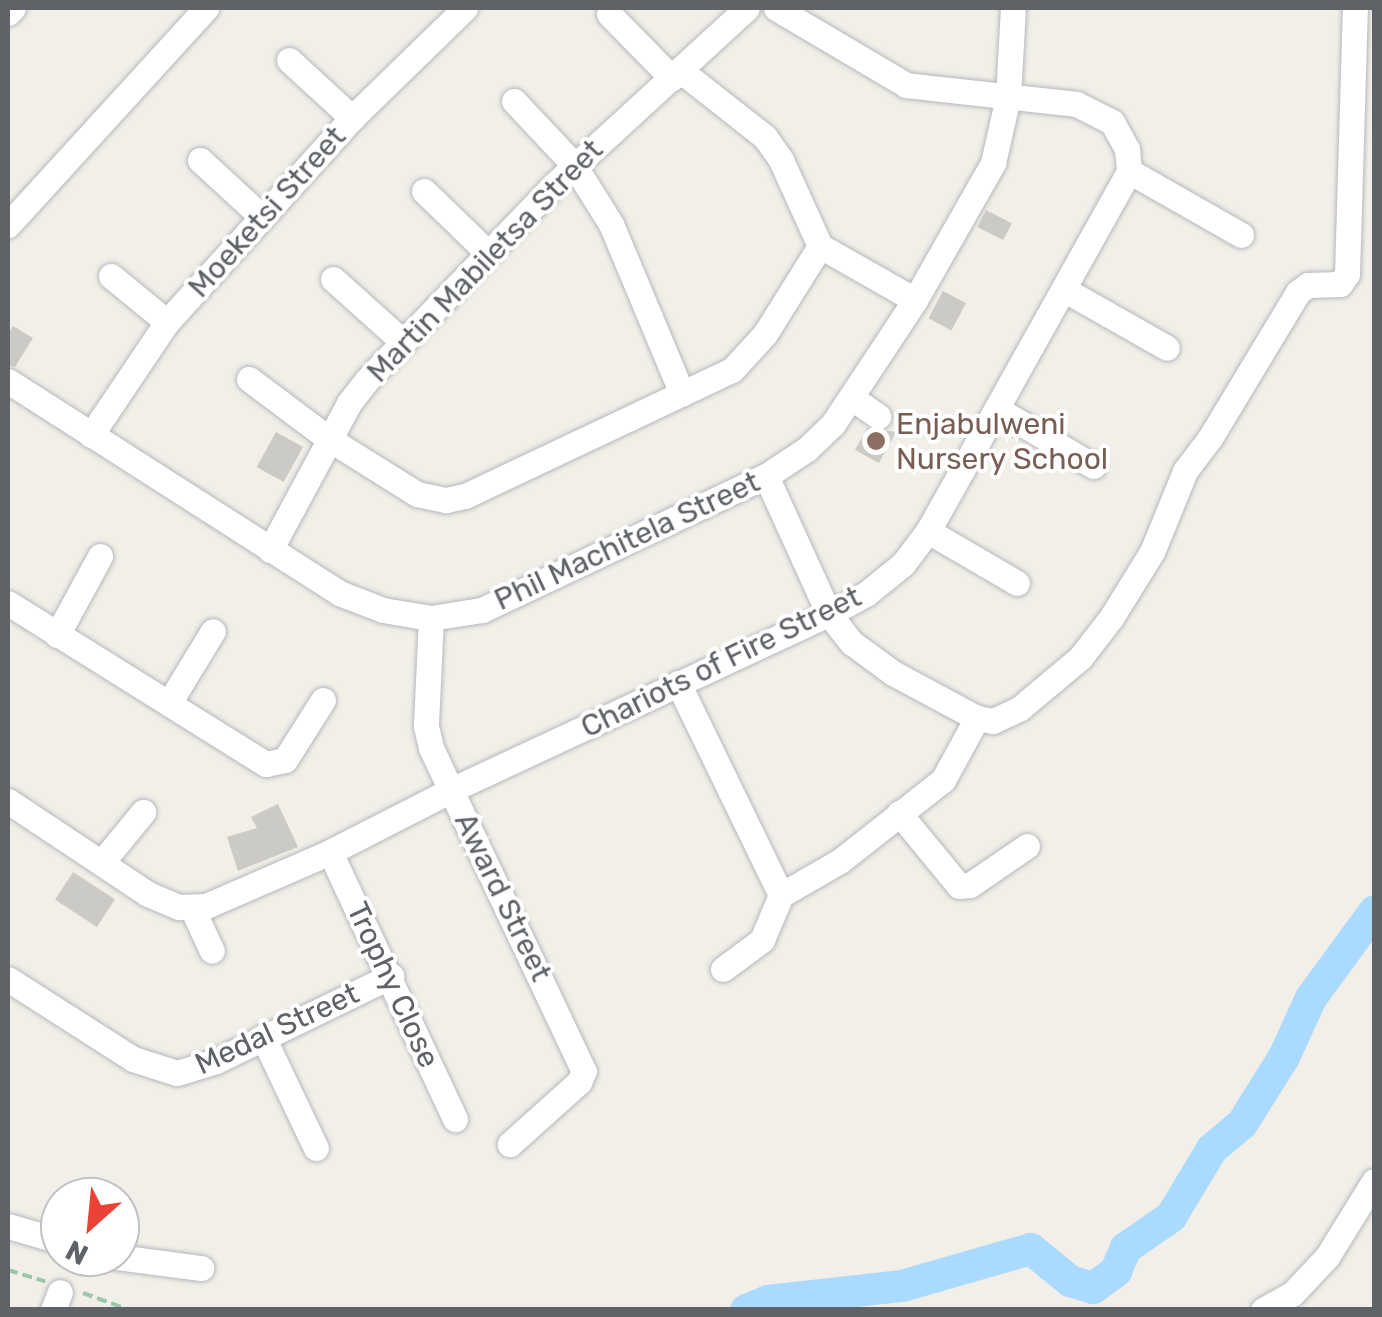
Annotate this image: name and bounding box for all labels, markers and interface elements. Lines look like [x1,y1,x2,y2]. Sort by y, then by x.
street label: Moeketsi Street [181,119,353,305]
street label: Martin Mabiletsa Street [360,132,610,390]
place label: Enjabulweni Nursery School [896,406,1109,476]
marker: Enjabulweni Nursery School [865,430,887,452]
street label: Phil Machitela Street [489,464,765,618]
street label: Chariots of Fire Street [575,578,867,746]
street label: Award Street [447,807,559,987]
street label: Trophy Close [339,896,447,1074]
street label: Medal Street [189,975,365,1083]
north arrow [40,1177,140,1277]
text: N [61,1233,94,1272]

